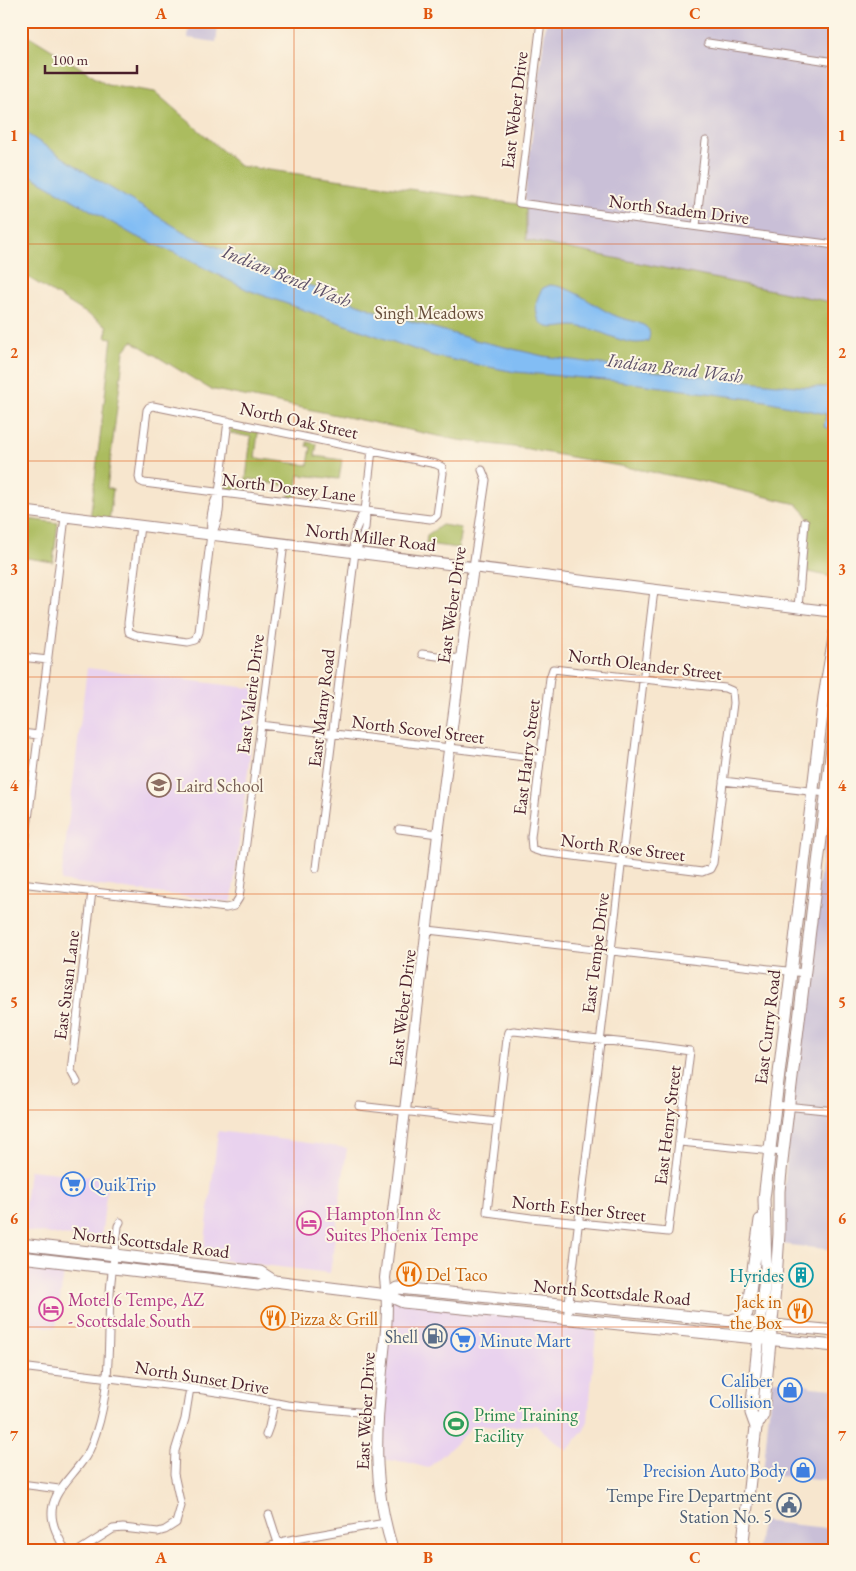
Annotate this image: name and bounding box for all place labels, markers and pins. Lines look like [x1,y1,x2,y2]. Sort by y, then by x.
school or university icon: Laird School [146,772,172,798]
place label: Laird School [176,774,264,797]
supermarket icon: QuikTrip [60,1171,86,1197]
place label: QuikTrip [90,1173,156,1196]
place label: Hampton Inn & Suites Phoenix Tempe [326,1202,478,1246]
hotel icon: Hampton Inn & Suites Phoenix Tempe [296,1210,322,1236]
restaurant icon: Del Taco [396,1261,422,1287]
building icon: Hyrides [788,1262,814,1288]
place label: Del Taco [426,1263,488,1286]
place label: Hyrides [729,1264,784,1287]
place label: Motel 6 Tempe, AZ - Scottsdale South [68,1288,204,1332]
place label: Jack in the Box [730,1290,782,1334]
hotel icon: Motel 6 Tempe, AZ - Scottsdale South [38,1296,64,1322]
restaurant icon: Jack in the Box [787,1298,813,1324]
restaurant icon: Pizza & Grill [260,1305,286,1331]
place label: Pizza & Grill [290,1307,378,1330]
fuel station icon: Shell [422,1323,448,1349]
place label: Shell [385,1325,418,1348]
supermarket icon: Minute Mart [450,1327,476,1353]
place label: Minute Mart [480,1329,571,1352]
place label: Caliber Collision [709,1369,772,1413]
shop icon: Caliber Collision [777,1377,803,1403]
place label: Prime Training Facility [474,1403,578,1447]
sports icon: Prime Training Facility [443,1411,469,1437]
shop icon: Precision Auto Body [790,1457,816,1483]
place label: Precision Auto Body [643,1459,786,1482]
place label: Tempe Fire Department Station No. 5 [606,1484,772,1528]
public building icon: Tempe Fire Department Station No. 5 [776,1492,802,1518]

